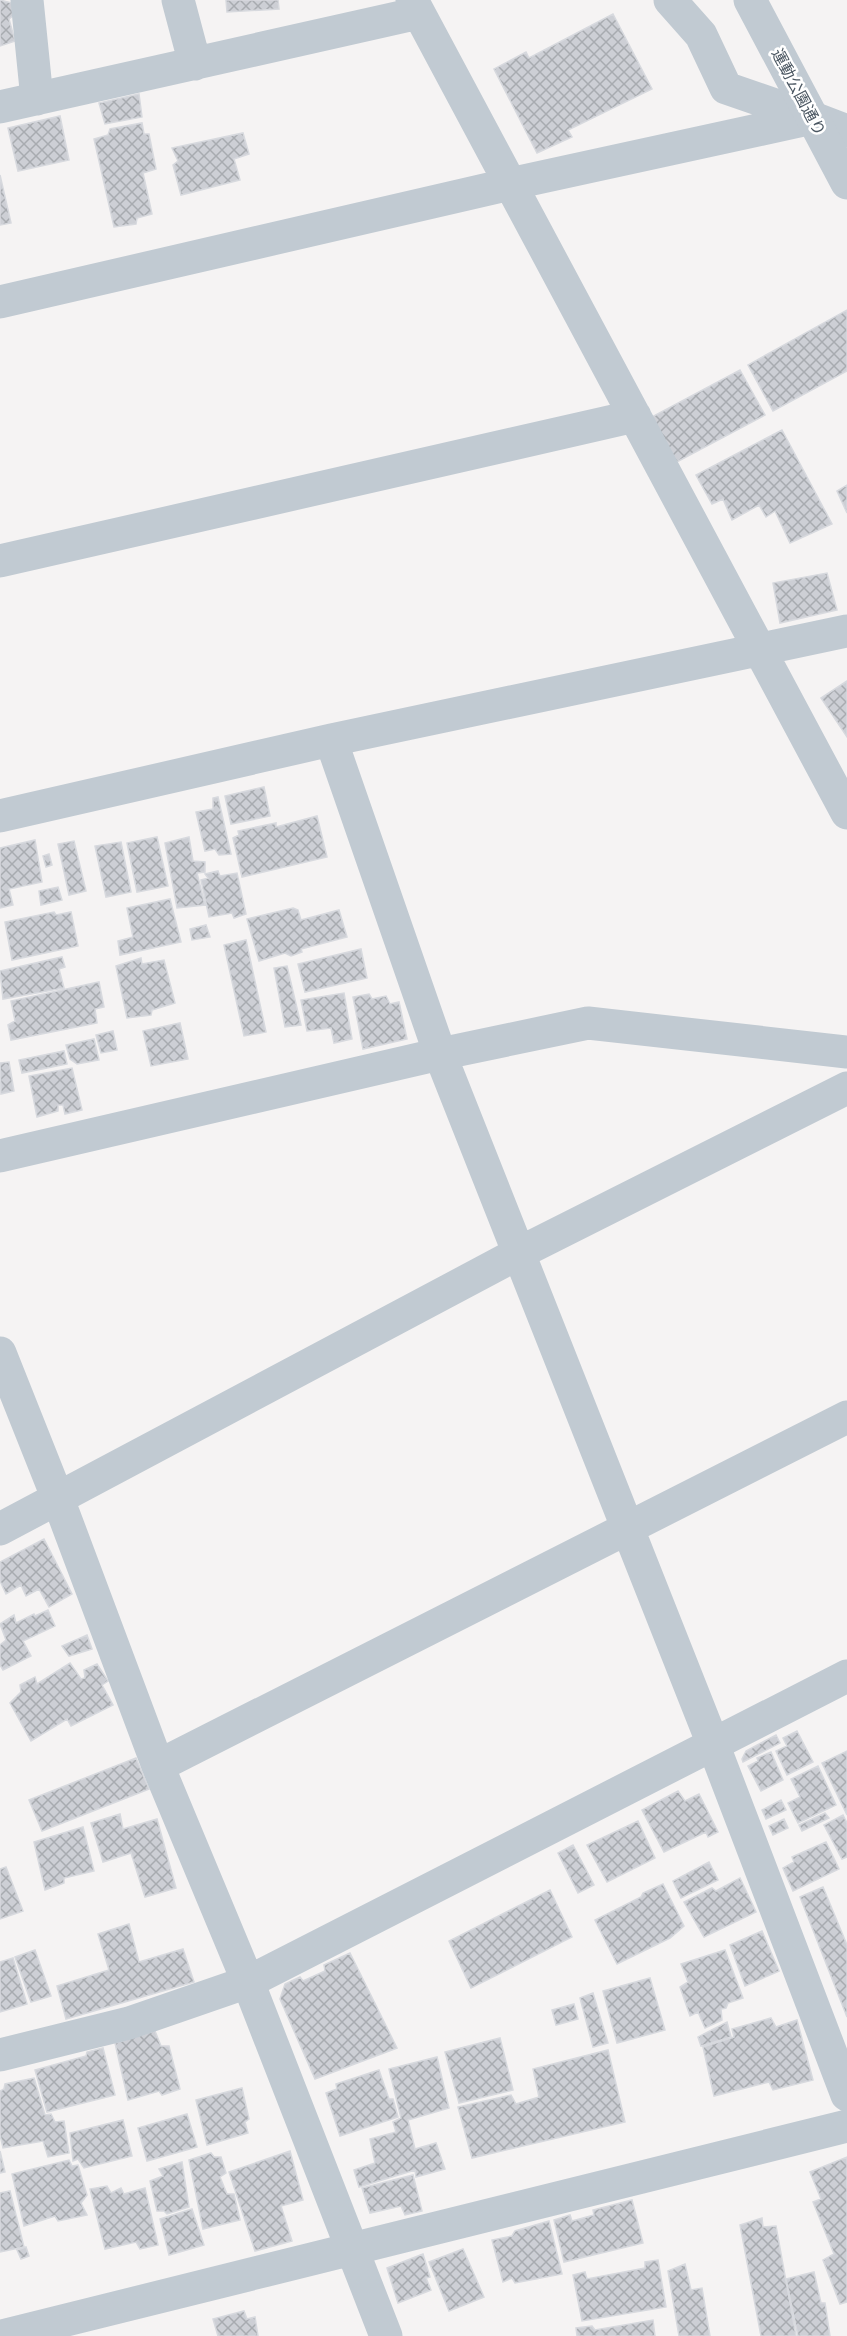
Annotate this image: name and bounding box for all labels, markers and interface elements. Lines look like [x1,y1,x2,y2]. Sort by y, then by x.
street label: 運動公園通り [767,45,830,140]

